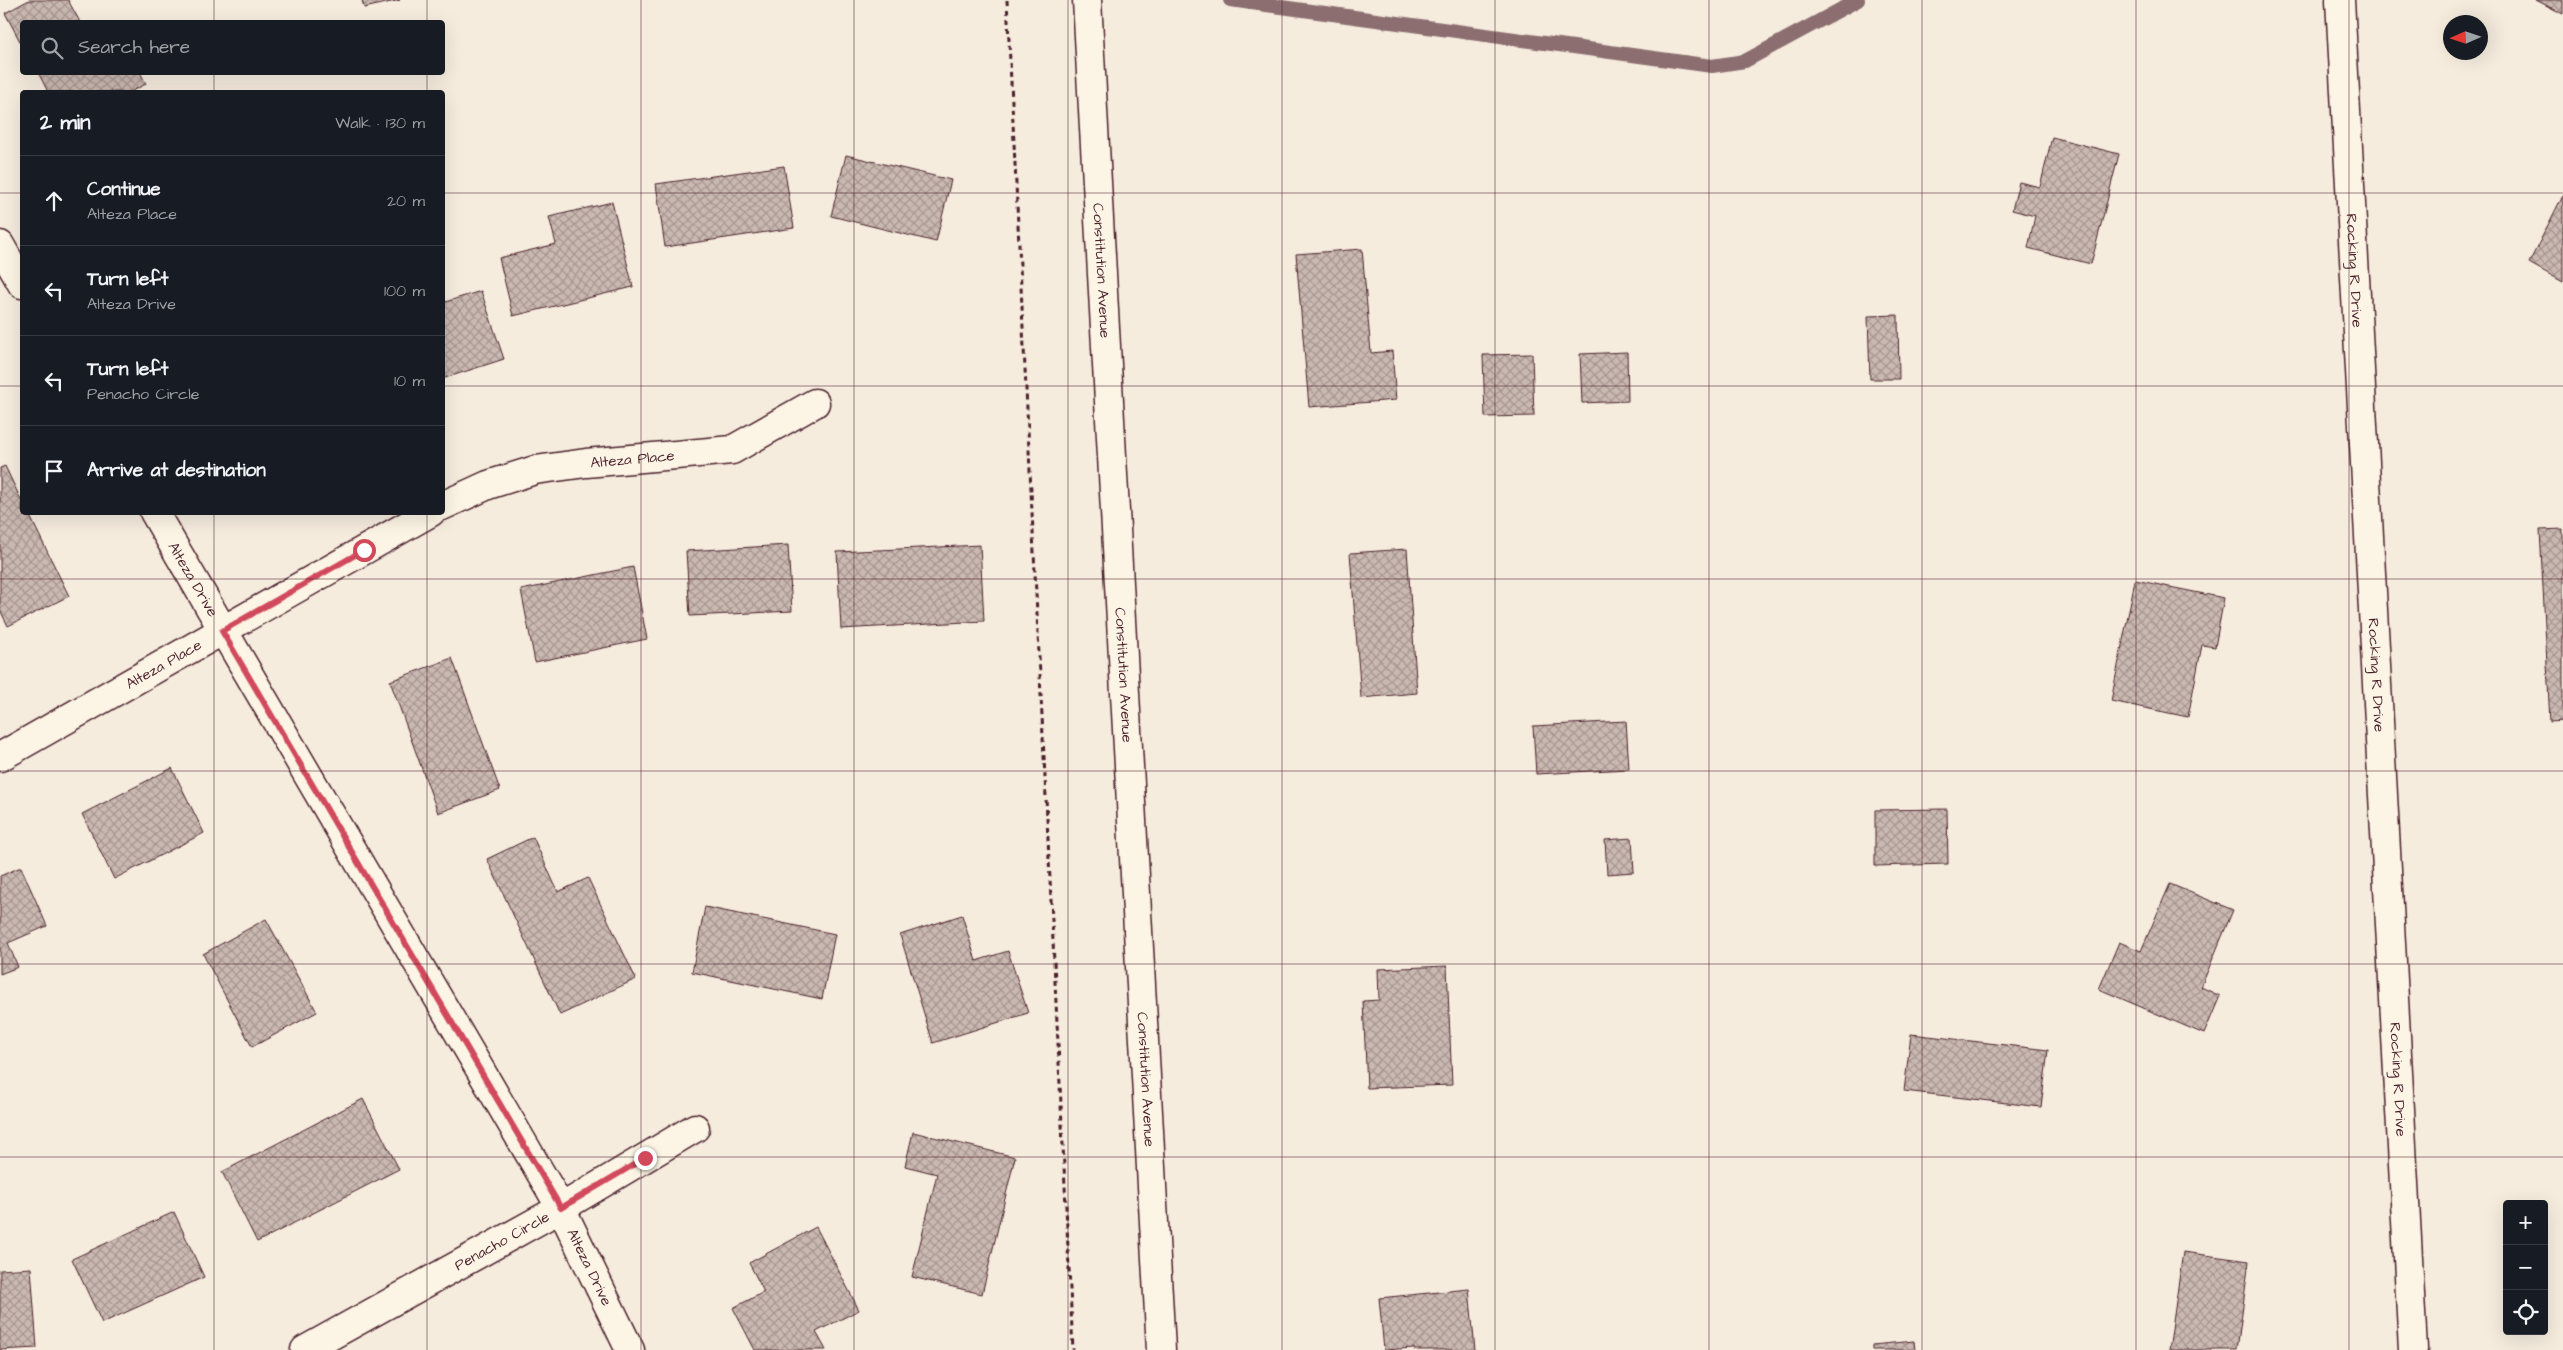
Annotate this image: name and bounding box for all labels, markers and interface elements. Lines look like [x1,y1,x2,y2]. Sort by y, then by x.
north arrow [2443,15,2488,60]
search box [20,20,445,75]
icon: search [38,34,66,62]
text: Search here [78,34,190,61]
text: 2 min [40,108,90,137]
text: Walk · 130 m [335,112,425,134]
text: Continue [87,176,161,203]
icon: ahead [40,187,68,215]
text: 20 m [387,190,425,212]
text: Alteza Place [87,203,177,225]
street label: Constitution Avenue [1088,203,1116,339]
street label: Rocking R Drive [2341,213,2368,328]
text: Turn left [87,266,168,293]
icon: left [40,277,68,305]
text: 100 m [384,280,425,302]
text: Alteza Drive [87,293,176,315]
text: Turn left [87,356,168,383]
icon: left [40,367,68,395]
text: 10 m [394,370,425,392]
text: Penacho Circle [87,383,199,405]
street label: Alteza Place [589,445,675,473]
icon: arrive [40,457,68,485]
text: Arrive at destination [87,457,266,484]
street label: Alteza Drive [163,538,224,621]
route start [353,539,376,562]
street label: Constitution Avenue [1110,607,1138,743]
street label: Rocking R Drive [2363,617,2390,733]
street label: Alteza Place [122,634,205,694]
street label: Constitution Avenue [1132,1011,1160,1147]
street label: Rocking R Drive [2385,1022,2412,1137]
route end [634,1147,657,1170]
map controls [2503,1200,2548,1335]
button: + [2503,1200,2548,1245]
street label: Penacho Circle [451,1206,553,1276]
street label: Alteza Drive [562,1225,617,1309]
button: − [2503,1245,2548,1290]
button: locate [2503,1290,2548,1335]

